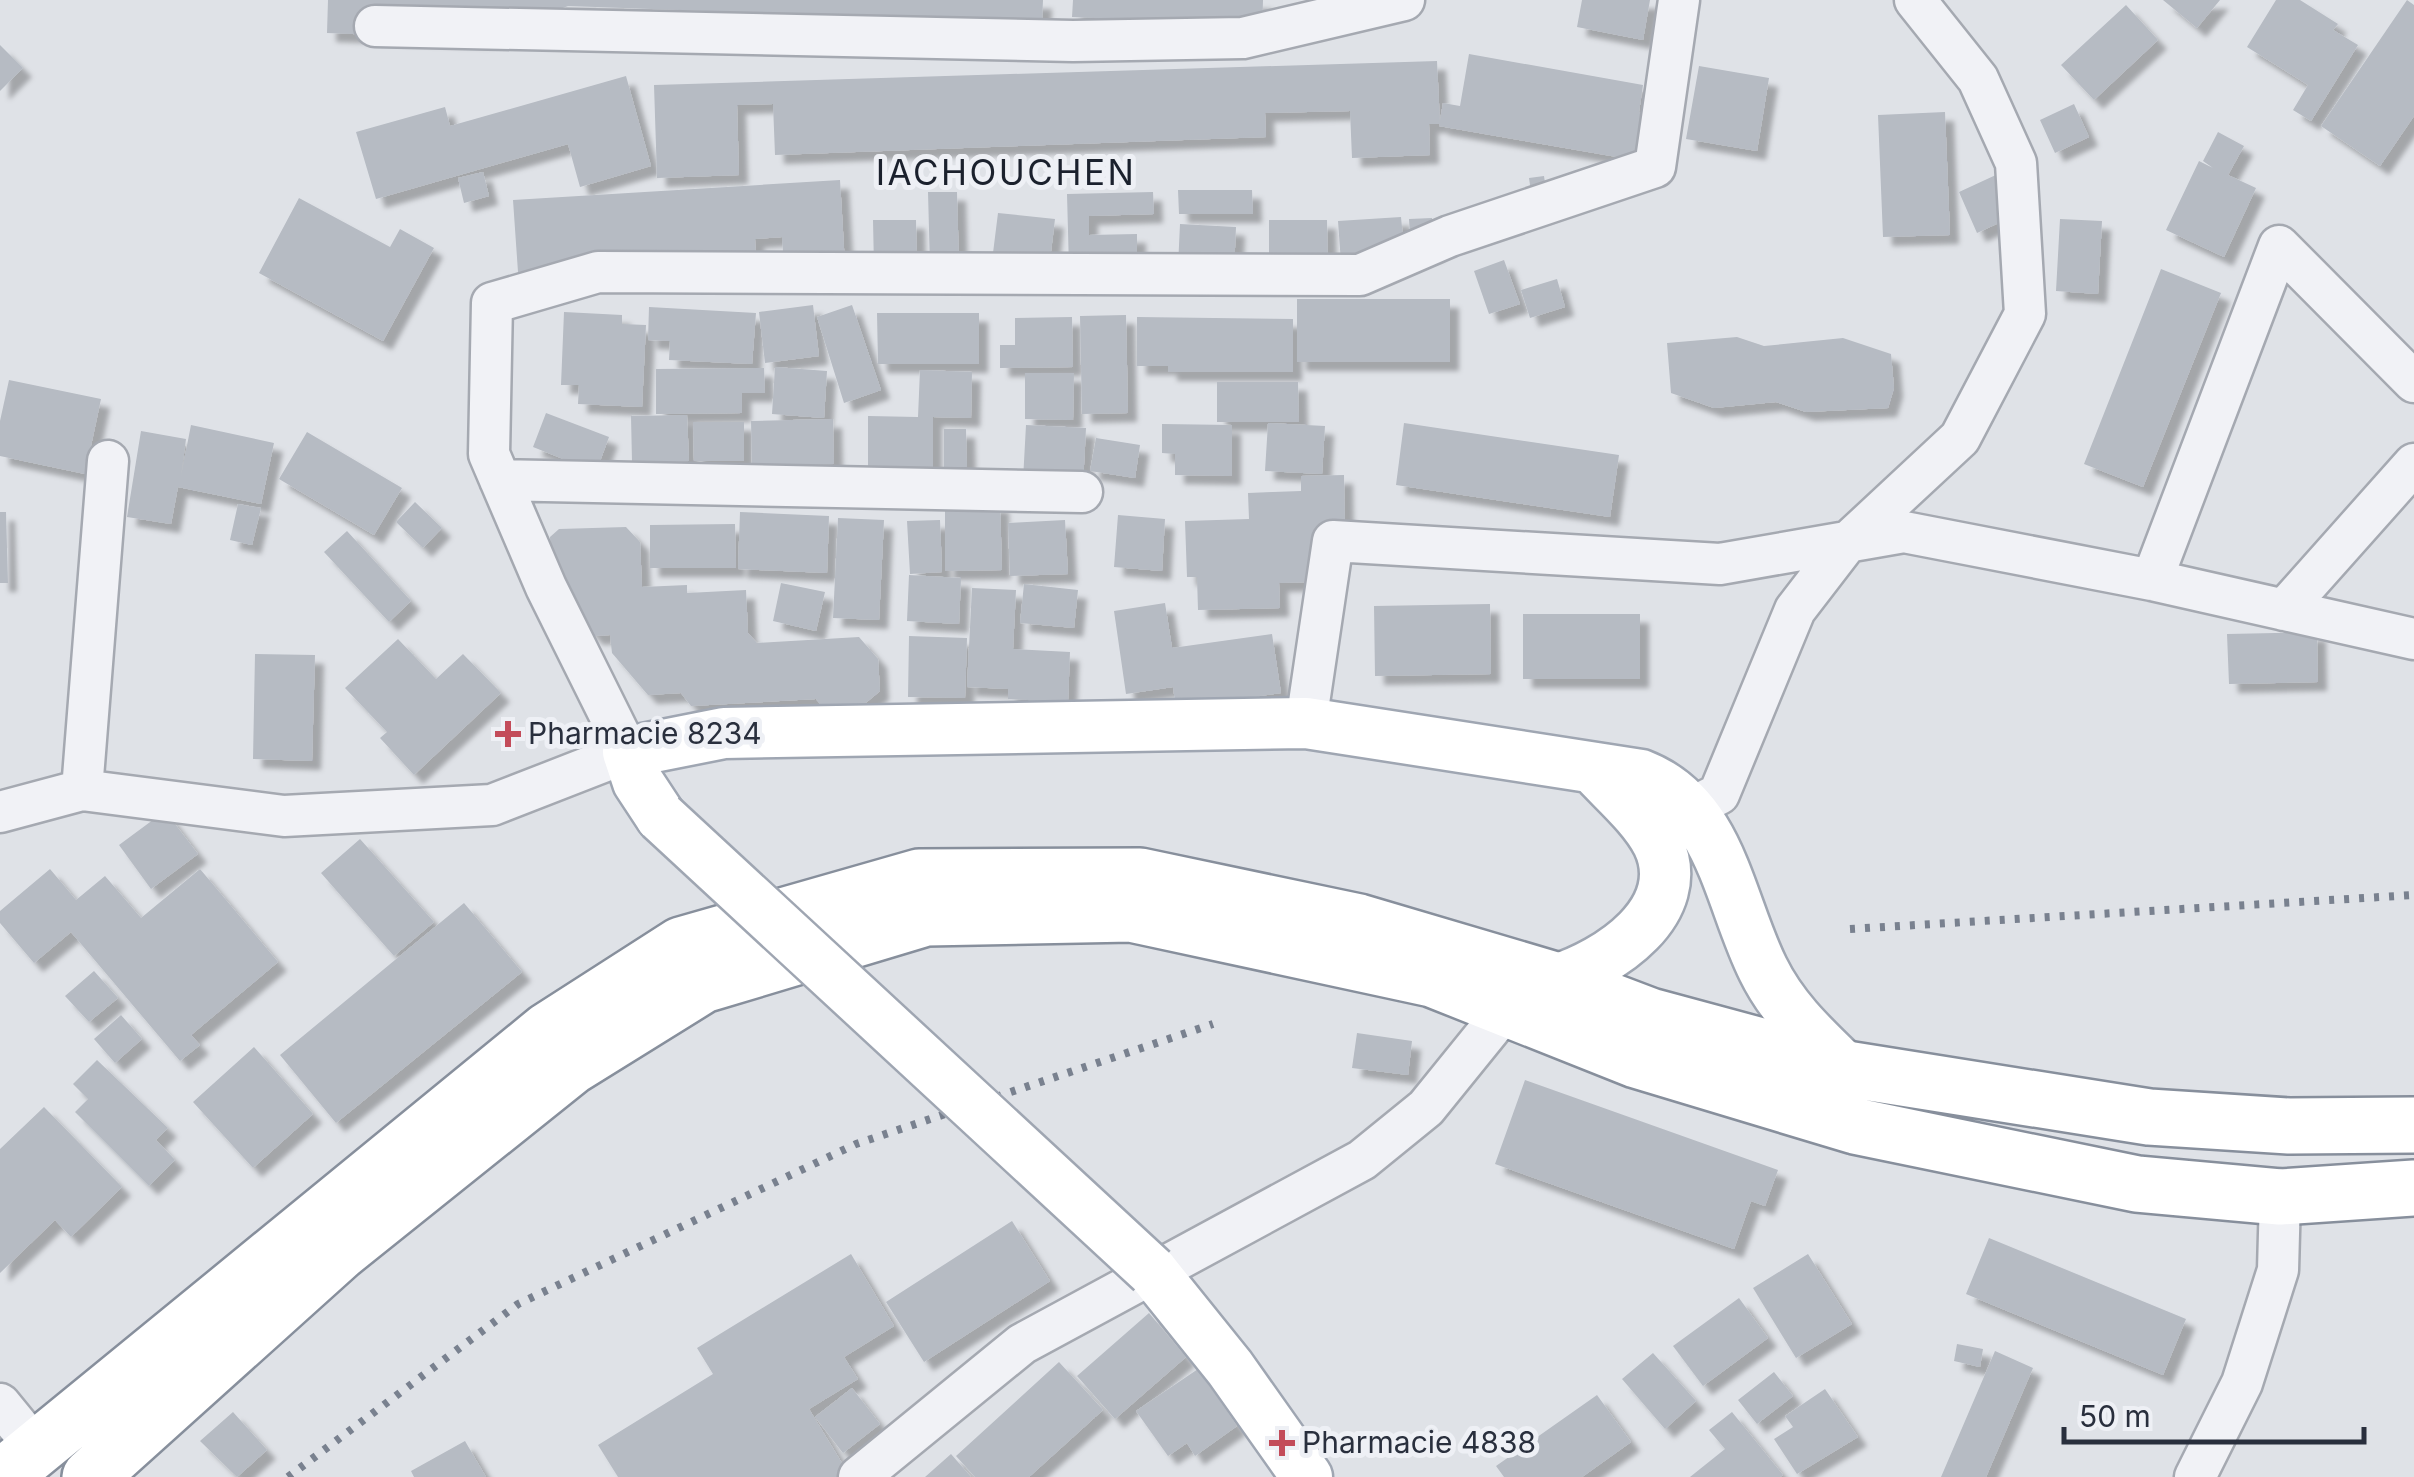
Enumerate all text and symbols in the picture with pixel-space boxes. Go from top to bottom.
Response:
district label: IACHOUCHEN [876,151,1136,193]
place label: Pharmacie 8234 [528,715,762,751]
marker: Pharmacie 8234 [497,723,519,745]
scale bar [2064,1382,2364,1444]
text: 50 m [2079,1398,2151,1434]
place label: Pharmacie 4838 [1302,1424,1536,1460]
marker: Pharmacie 4838 [1271,1432,1293,1454]

